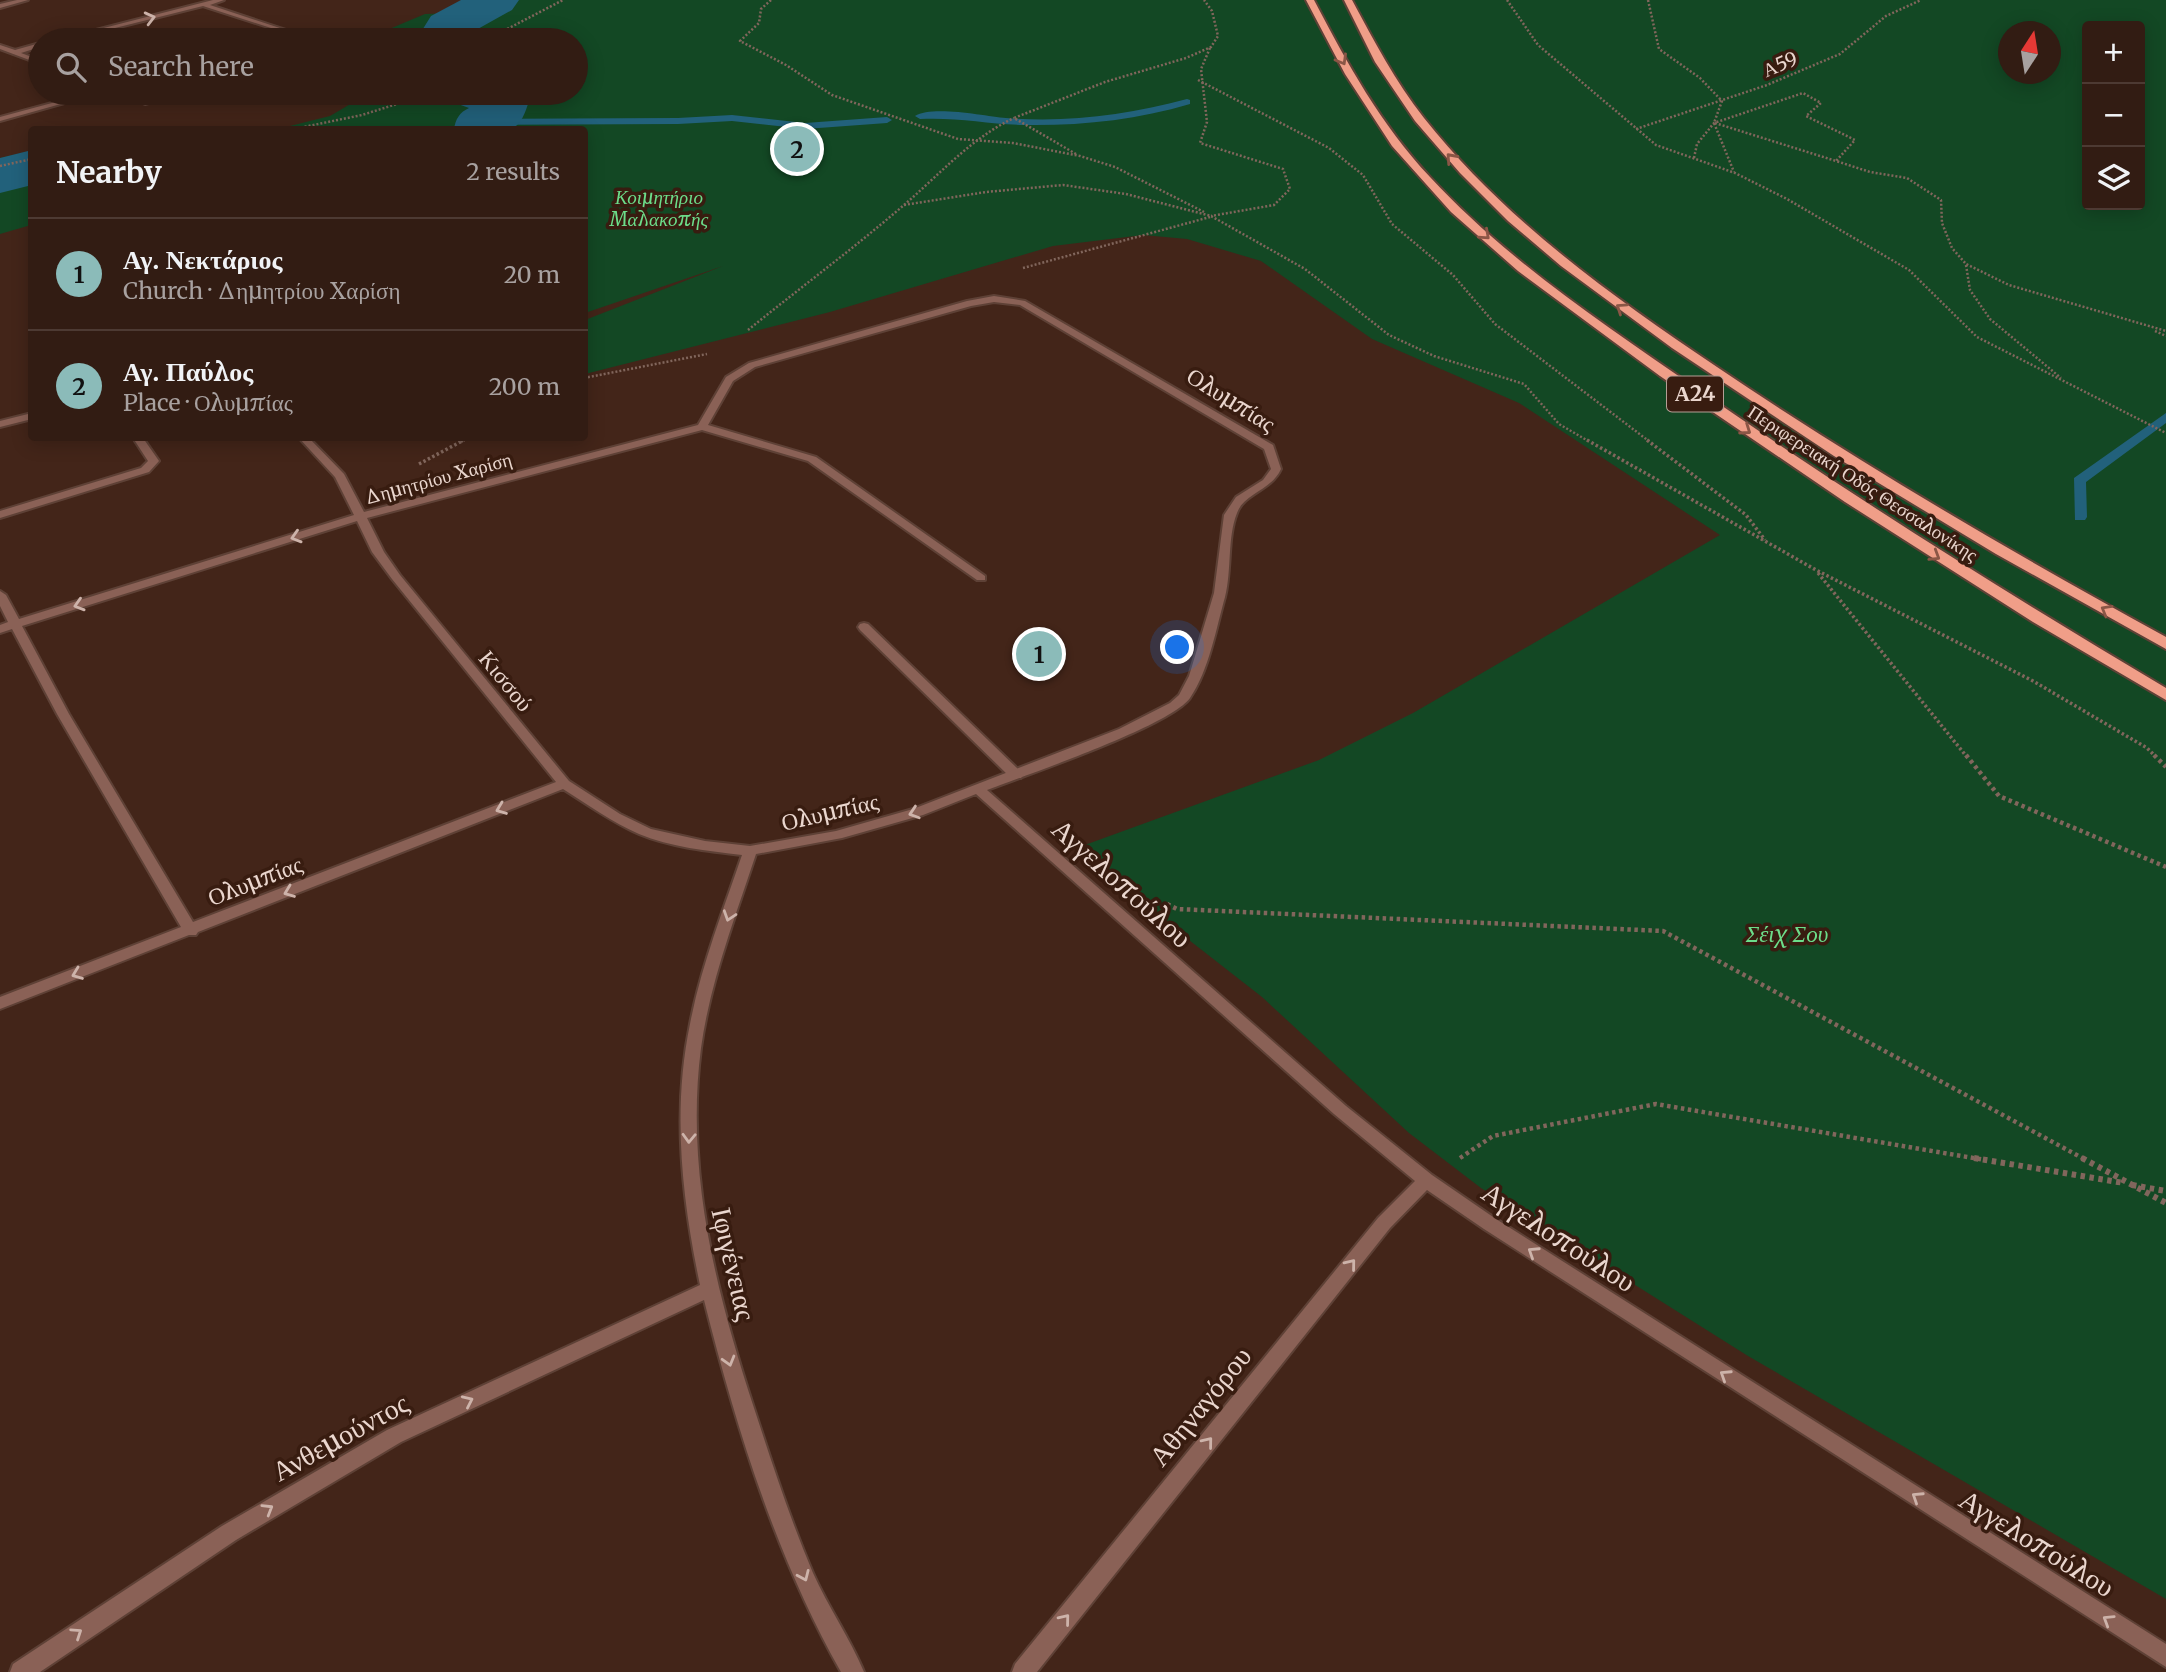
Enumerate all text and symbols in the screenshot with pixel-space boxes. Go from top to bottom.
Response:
one-way arrow [144,12,156,26]
north arrow [1998,21,2061,84]
map controls [2082,21,2145,210]
button: + [2082,21,2145,84]
search box [28,28,588,105]
street label: Α59 [1759,46,1801,82]
icon: search [52,48,90,86]
text: Search here [108,50,254,83]
one-way arrow [1334,53,1347,66]
button: − [2082,84,2145,147]
pin: 2 [774,123,820,175]
button: layers [2082,147,2145,210]
text: Nearby [56,153,162,191]
one-way arrow [1447,153,1459,166]
text: 2 results [466,157,560,186]
park label: Κοιμητήριο Μαλακοπής [609,185,709,231]
one-way arrow [1477,227,1490,240]
text: Αγ. Νεκτάριος [123,243,282,276]
text: 1 [74,260,84,289]
text: 20 m [504,260,560,289]
text: Church · Δημητρίου Χαρίση [123,276,401,305]
one-way arrow [1616,304,1629,316]
text: Αγ. Παύλος [123,355,253,388]
street label: Ολυμπίας [1182,361,1281,438]
text: 2 [72,372,86,401]
text: 200 m [489,372,560,401]
road number: Α24 [1667,376,1723,412]
text: Place · Ολυμπίας [123,388,293,417]
street label: Περιφερειακή Οδός Θεσσαλονίκης [1743,400,1983,567]
one-way arrow [1738,422,1751,434]
street label: Δημητρίου Χαρίση [362,447,514,509]
one-way arrow [291,528,303,543]
one-way arrow [1927,547,1940,560]
one-way arrow [73,596,85,611]
one-way arrow [2101,606,2114,619]
pin: 1 [1016,628,1062,680]
your location [1160,630,1194,664]
street label: Κισσού [473,644,540,717]
street label: Ολυμπίας [778,786,881,837]
one-way arrow [496,801,508,815]
one-way arrow [909,805,921,819]
street label: Αγγελοπούλου [1044,811,1200,955]
street label: Ολυμπίας [203,849,306,912]
one-way arrow [284,884,296,898]
one-way arrow [723,909,737,921]
park label: Σέιχ Σου [1745,919,1828,948]
one-way arrow [71,966,83,980]
one-way arrow [681,1133,696,1144]
street label: Αγγελοπούλου [1475,1174,1643,1300]
street label: Ιφιγένειας [704,1204,764,1324]
one-way arrow [1528,1248,1541,1261]
one-way arrow [1342,1260,1355,1272]
street label: Αθηναγόρου [1141,1339,1259,1473]
one-way arrow [721,1355,736,1367]
one-way arrow [1720,1371,1733,1383]
street label: Ανθεμούντος [266,1385,414,1489]
one-way arrow [461,1396,473,1410]
one-way arrow [1200,1437,1212,1450]
street label: Αγγελοπούλου [1953,1481,2121,1605]
one-way arrow [1911,1493,1924,1506]
one-way arrow [260,1504,273,1517]
one-way arrow [796,1568,810,1581]
one-way arrow [1057,1614,1070,1626]
one-way arrow [2103,1615,2116,1628]
one-way arrow [70,1629,83,1642]

